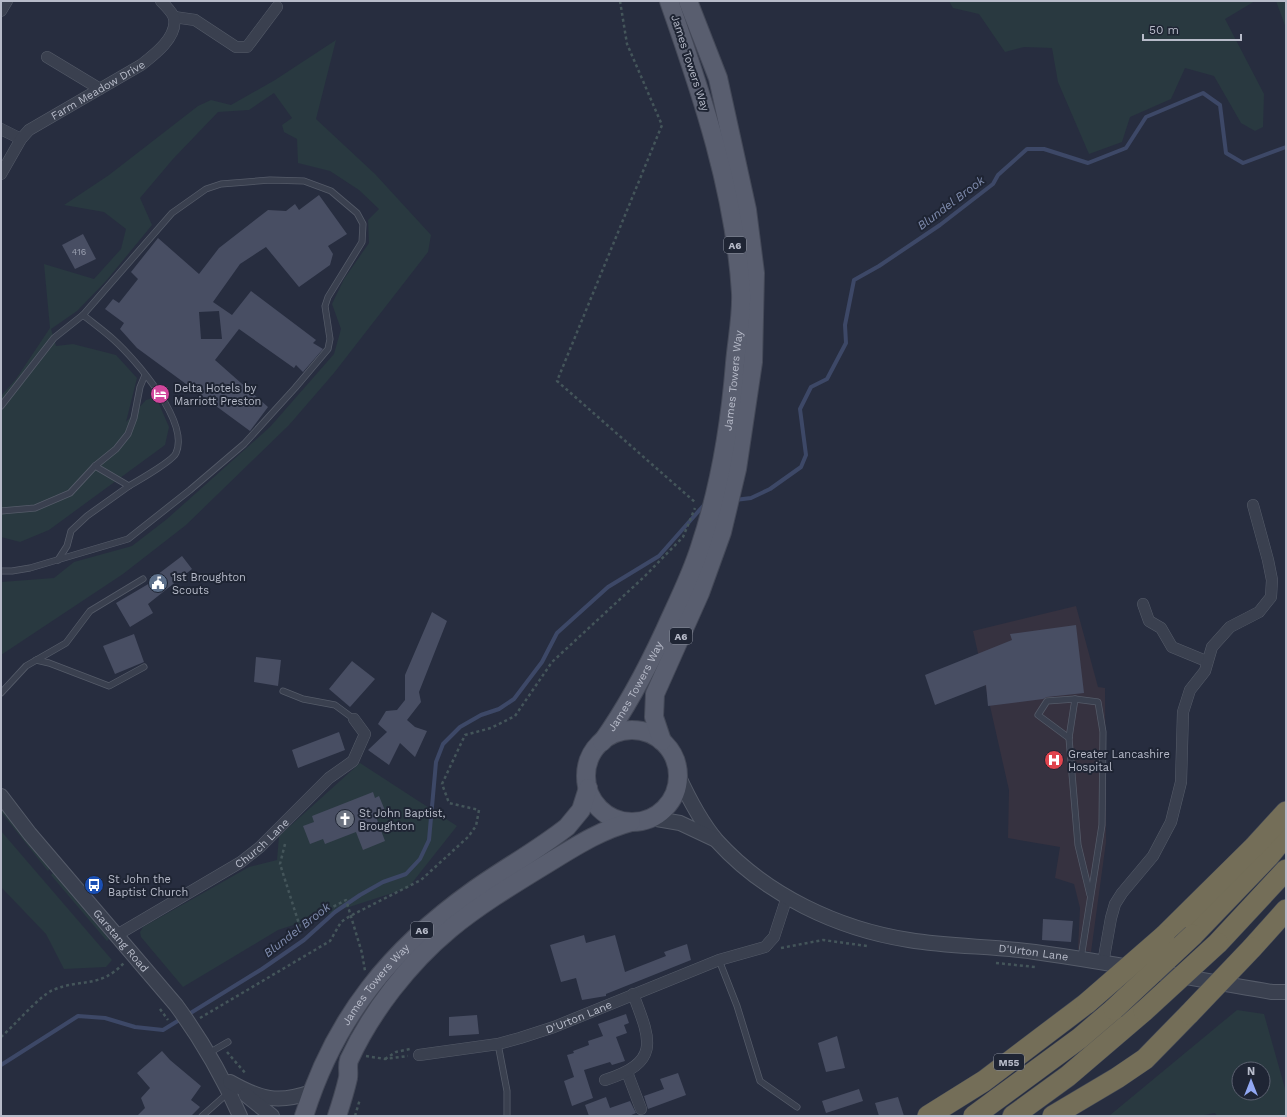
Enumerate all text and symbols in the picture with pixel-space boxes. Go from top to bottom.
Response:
street label: James Towers Way [668,13,712,113]
scale bar [1143,16,1241,42]
text: 50 m [1149,23,1179,37]
street label: Farm Meadow Drive [49,58,148,122]
water label: Blundel Brook [915,173,988,233]
road number: A6 [724,237,746,253]
house number: 416 [72,247,86,257]
street label: James Towers Way [721,329,745,432]
place label: Delta Hotels by Marriott Preston [174,382,261,408]
hotel icon: Delta Hotels by Marriott Preston [149,383,171,405]
place label: 1st Broughton Scouts [172,571,246,597]
public building icon: 1st Broughton Scouts [147,572,169,594]
road number: A6 [670,628,692,644]
street label: James Towers Way [605,639,665,734]
place label: Greater Lancashire Hospital [1068,748,1170,774]
hospital icon: Greater Lancashire Hospital [1043,749,1065,771]
place label: St John Baptist, Broughton [359,807,445,833]
church icon: St John Baptist, Broughton [334,808,356,830]
street label: Church Lane [233,816,291,871]
place label: St John the Baptist Church [108,873,188,899]
bus stop icon: St John the Baptist Church [83,874,105,896]
water label: Blundel Brook [261,900,333,960]
street label: Garstang Road [91,907,151,975]
road number: A6 [411,922,433,938]
street label: James Towers Way [339,941,412,1028]
street label: D'Urton Lane [998,942,1069,963]
street label: D'Urton Lane [544,998,614,1036]
road number: M55 [994,1054,1024,1070]
north arrow [1231,1061,1271,1101]
text: N [1247,1065,1255,1078]

